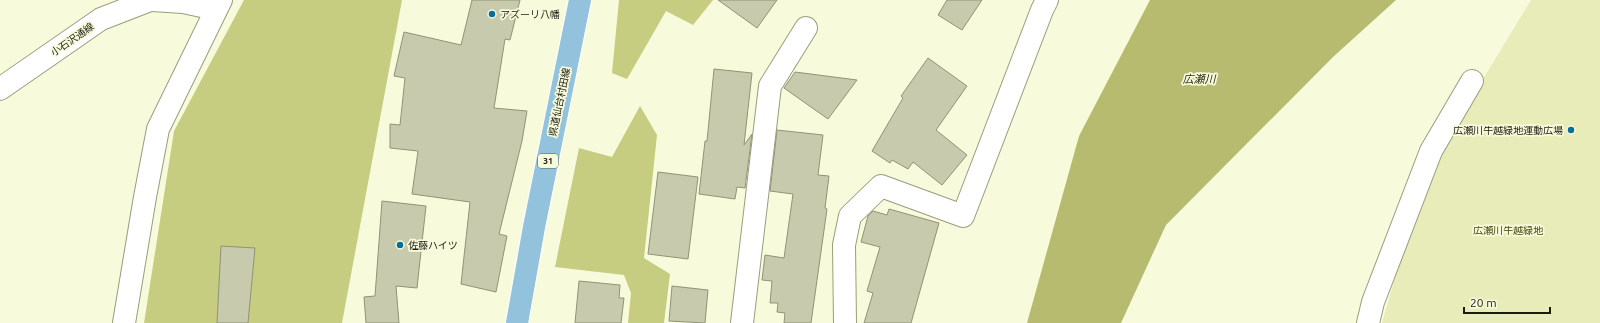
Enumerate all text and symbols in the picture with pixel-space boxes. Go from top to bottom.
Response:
marker: アズーリ八幡 [487,9,497,19]
place label: アズーリ八幡 [500,9,560,20]
street label: 小石沢通線 [49,21,96,58]
street label: 県道仙台村田線 [547,67,572,137]
water label: 広瀬川 [1183,73,1216,85]
place label: 広瀬川牛越緑地運動広場 [1453,125,1563,136]
marker: 広瀬川牛越緑地運動広場 [1566,125,1576,135]
road number: 31 [538,154,558,168]
park label: 広瀬川牛越緑地 [1473,225,1544,236]
marker: 佐藤ハイツ [395,240,405,250]
place label: 佐藤ハイツ [408,240,458,251]
scale bar [1464,289,1550,315]
text: 20 m [1470,296,1497,309]

